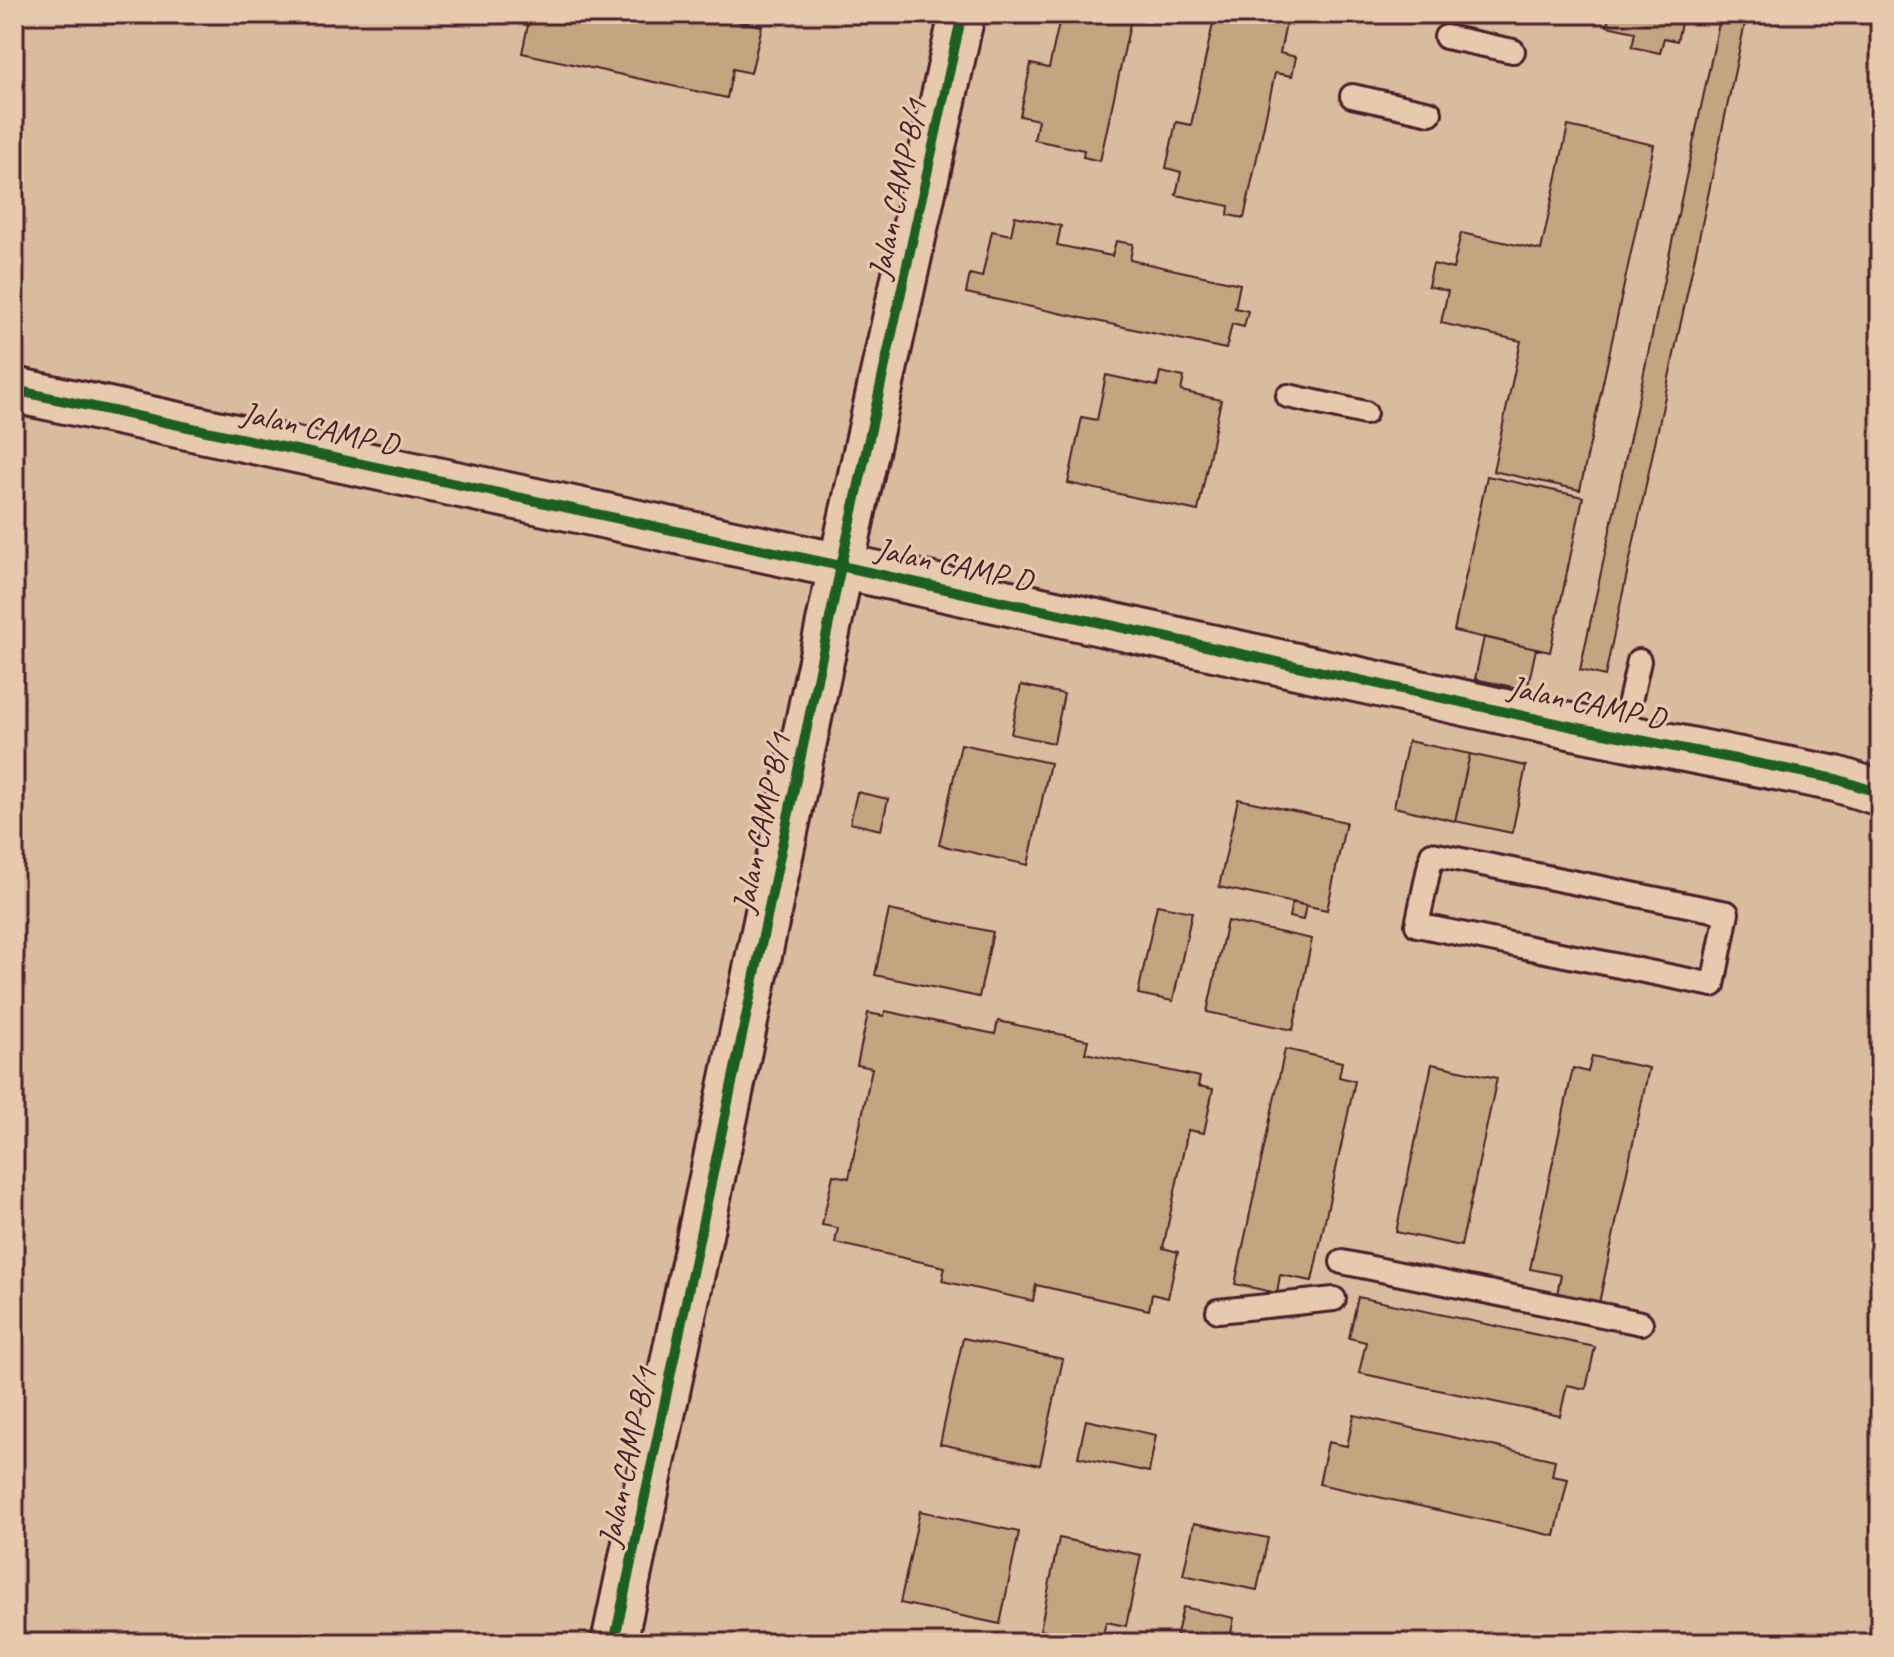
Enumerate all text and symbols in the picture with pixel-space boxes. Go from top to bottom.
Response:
street label: Jalan CAMP B/1 [858,94,937,284]
street label: Jalan CAMP D [236,391,404,466]
street label: Jalan CAMP D [870,527,1038,602]
street label: Jalan CAMP D [1503,665,1671,740]
street label: Jalan CAMP B/1 [722,728,801,918]
street label: Jalan CAMP B/1 [588,1362,667,1552]

